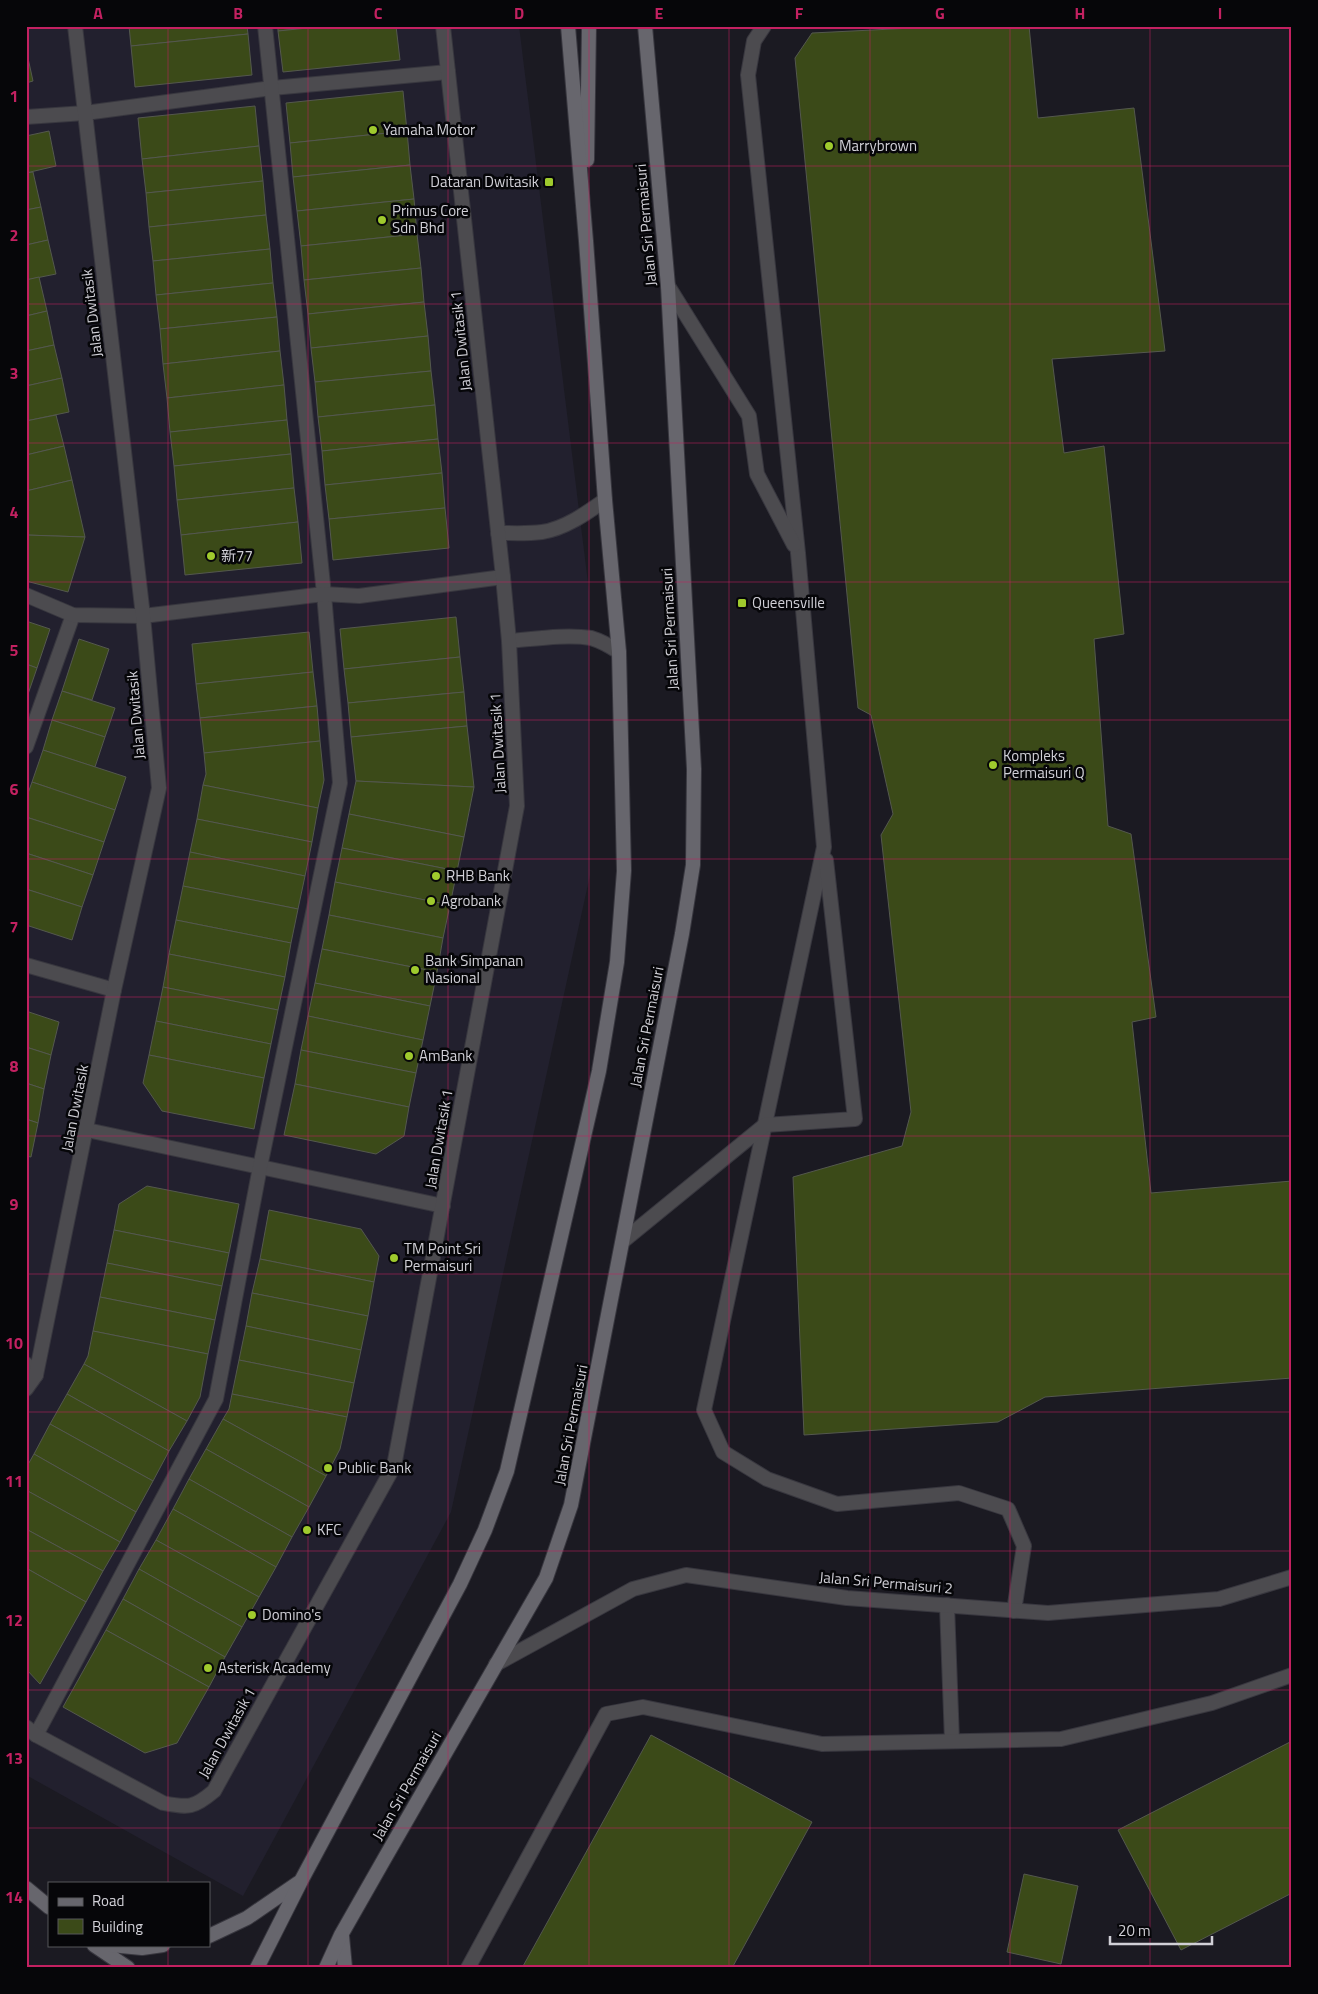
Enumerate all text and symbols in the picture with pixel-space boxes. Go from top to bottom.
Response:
text: A [93,1,103,25]
text: B [233,1,243,25]
text: C [374,1,383,25]
text: D [514,1,524,25]
text: E [655,1,664,25]
text: F [795,1,804,25]
text: G [935,1,945,25]
text: H [1075,1,1085,25]
text: I [1218,1,1222,25]
text: 1 [10,84,18,108]
place label: Yamaha Motor [383,118,475,141]
marker: Yamaha Motor [367,124,379,136]
place label: Marrybrown [839,134,917,157]
marker: Marrybrown [823,140,835,152]
street label: Jalan Sri Permaisuri [629,163,662,287]
place label: Dataran Dwitasik [430,170,539,193]
marker: Dataran Dwitasik [543,176,555,188]
place label: Primus Core Sdn Bhd [392,199,469,239]
marker: Primus Core Sdn Bhd [376,214,388,226]
text: 2 [10,223,18,247]
street label: Jalan Dwitasik [75,268,108,359]
street label: Jalan Dwitasik 1 [444,290,477,392]
text: 3 [10,361,18,385]
text: 4 [10,500,19,524]
place label: 新77 [221,544,253,567]
marker: 新77 [205,550,217,562]
street label: Jalan Sri Permaisuri [655,567,684,691]
place label: Queensville [752,591,825,614]
marker: Queensville [736,597,748,609]
text: 5 [10,638,19,662]
street label: Jalan Dwitasik [120,670,151,760]
street label: Jalan Dwitasik 1 [483,692,512,794]
place label: Kompleks Permaisuri Q [1003,744,1085,784]
marker: Kompleks Permaisuri Q [987,759,999,771]
text: 6 [10,777,19,801]
place label: RHB Bank [446,864,510,887]
marker: RHB Bank [430,870,442,882]
place label: Agrobank [441,889,501,912]
marker: Agrobank [425,895,437,907]
text: 7 [10,915,18,939]
place label: Bank Simpanan Nasional [425,949,523,989]
marker: Bank Simpanan Nasional [409,964,421,976]
street label: Jalan Sri Permaisuri [624,965,669,1089]
place label: AmBank [419,1044,472,1067]
marker: AmBank [403,1050,415,1062]
text: 8 [10,1054,19,1078]
street label: Jalan Dwitasik [55,1062,94,1154]
street label: Jalan Dwitasik 1 [418,1087,459,1190]
text: 9 [10,1192,19,1216]
place label: TM Point Sri Permaisuri [404,1237,481,1277]
marker: TM Point Sri Permaisuri [388,1252,400,1264]
text: 10 [5,1331,23,1355]
street label: Jalan Sri Permaisuri [548,1363,593,1487]
place label: Public Bank [338,1456,411,1479]
marker: Public Bank [322,1462,334,1474]
text: 11 [5,1469,23,1493]
place label: KFC [317,1518,341,1541]
marker: KFC [301,1524,313,1536]
street label: Jalan Sri Permaisuri 2 [818,1565,954,1600]
place label: Domino's [262,1603,321,1626]
text: 12 [5,1608,23,1632]
marker: Domino's [246,1609,258,1621]
place label: Asterisk Academy [218,1656,331,1679]
marker: Asterisk Academy [202,1662,214,1674]
street label: Jalan Dwitasik 1 [192,1683,261,1782]
street label: Jalan Sri Permaisuri [366,1727,447,1845]
text: 13 [5,1746,23,1770]
legend [48,1882,210,1946]
text: 14 [5,1885,23,1909]
text: Road [92,1889,124,1912]
scale bar [1110,1914,1213,1946]
text: Building [92,1915,143,1938]
text: 20 m [1118,1919,1151,1942]

